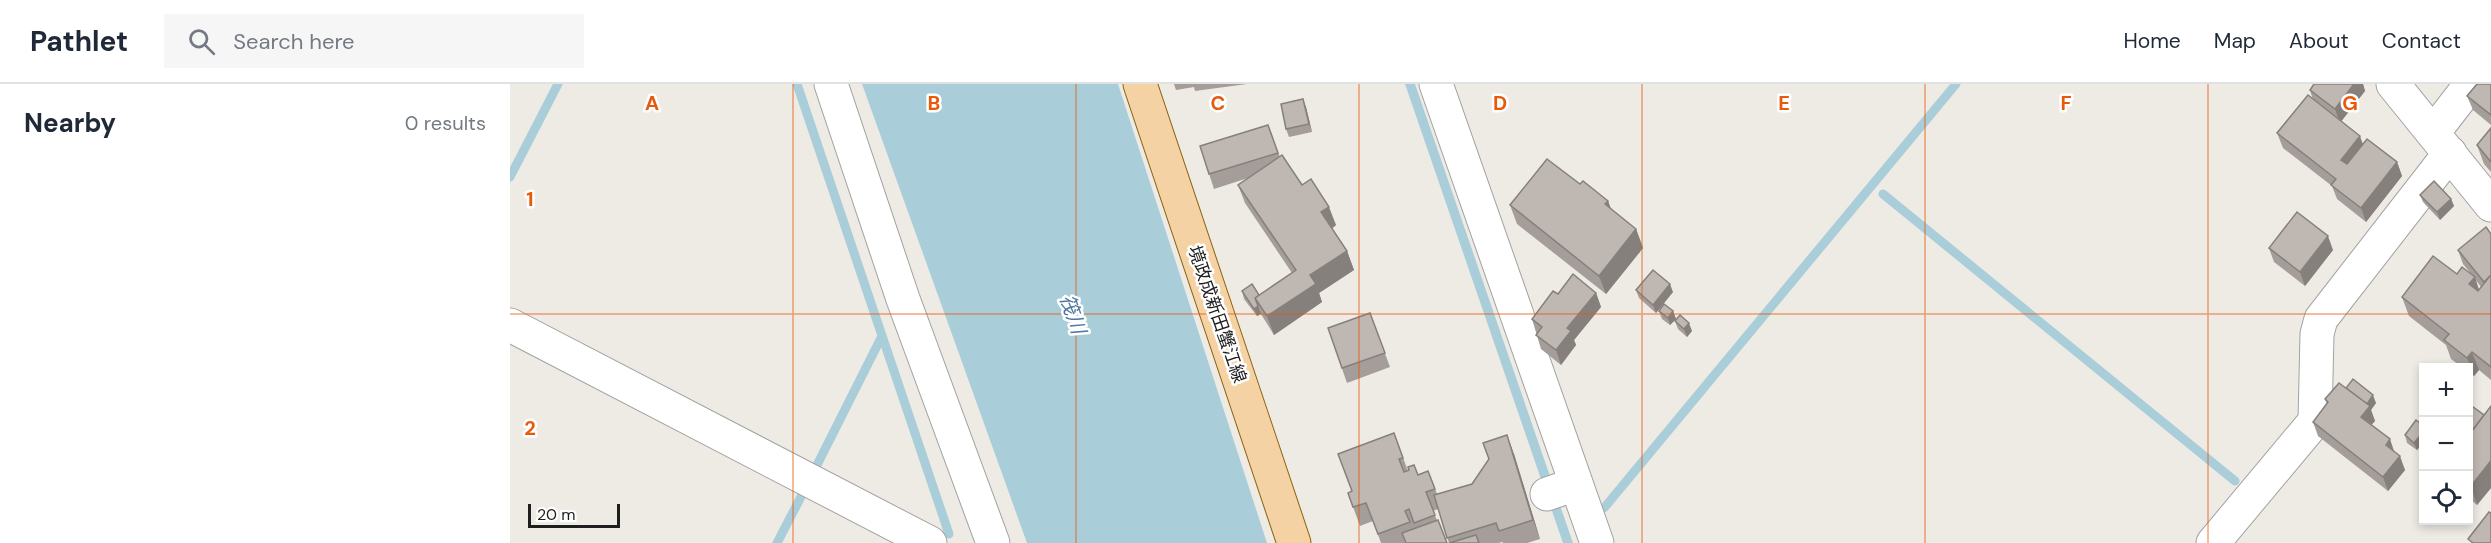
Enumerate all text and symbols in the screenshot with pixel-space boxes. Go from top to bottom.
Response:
search box [164,14,584,68]
text: Pathlet [30,23,128,60]
icon: search [185,25,218,58]
text: Search here [233,27,355,56]
text: Home [2123,27,2181,55]
text: Map [2214,27,2256,55]
text: About [2289,27,2349,55]
text: Contact [2382,27,2461,55]
text: A [645,90,659,116]
text: B [928,90,940,116]
text: C [1211,90,1225,116]
text: D [1493,90,1507,116]
text: E [1778,90,1790,116]
text: F [2060,90,2072,116]
text: G [2342,90,2358,116]
text: Nearby [24,106,116,140]
text: 0 results [405,110,486,136]
text: 1 [526,186,534,212]
street label: 境政成新田蟹江線 [1182,242,1252,386]
water label: 筏川 [1054,291,1092,339]
map controls [2419,363,2473,525]
button: + [2419,363,2473,417]
text: 2 [524,415,536,441]
button: − [2419,417,2473,471]
button: locate [2419,471,2473,525]
scale bar [528,501,620,528]
text: 20 m [537,504,576,525]

